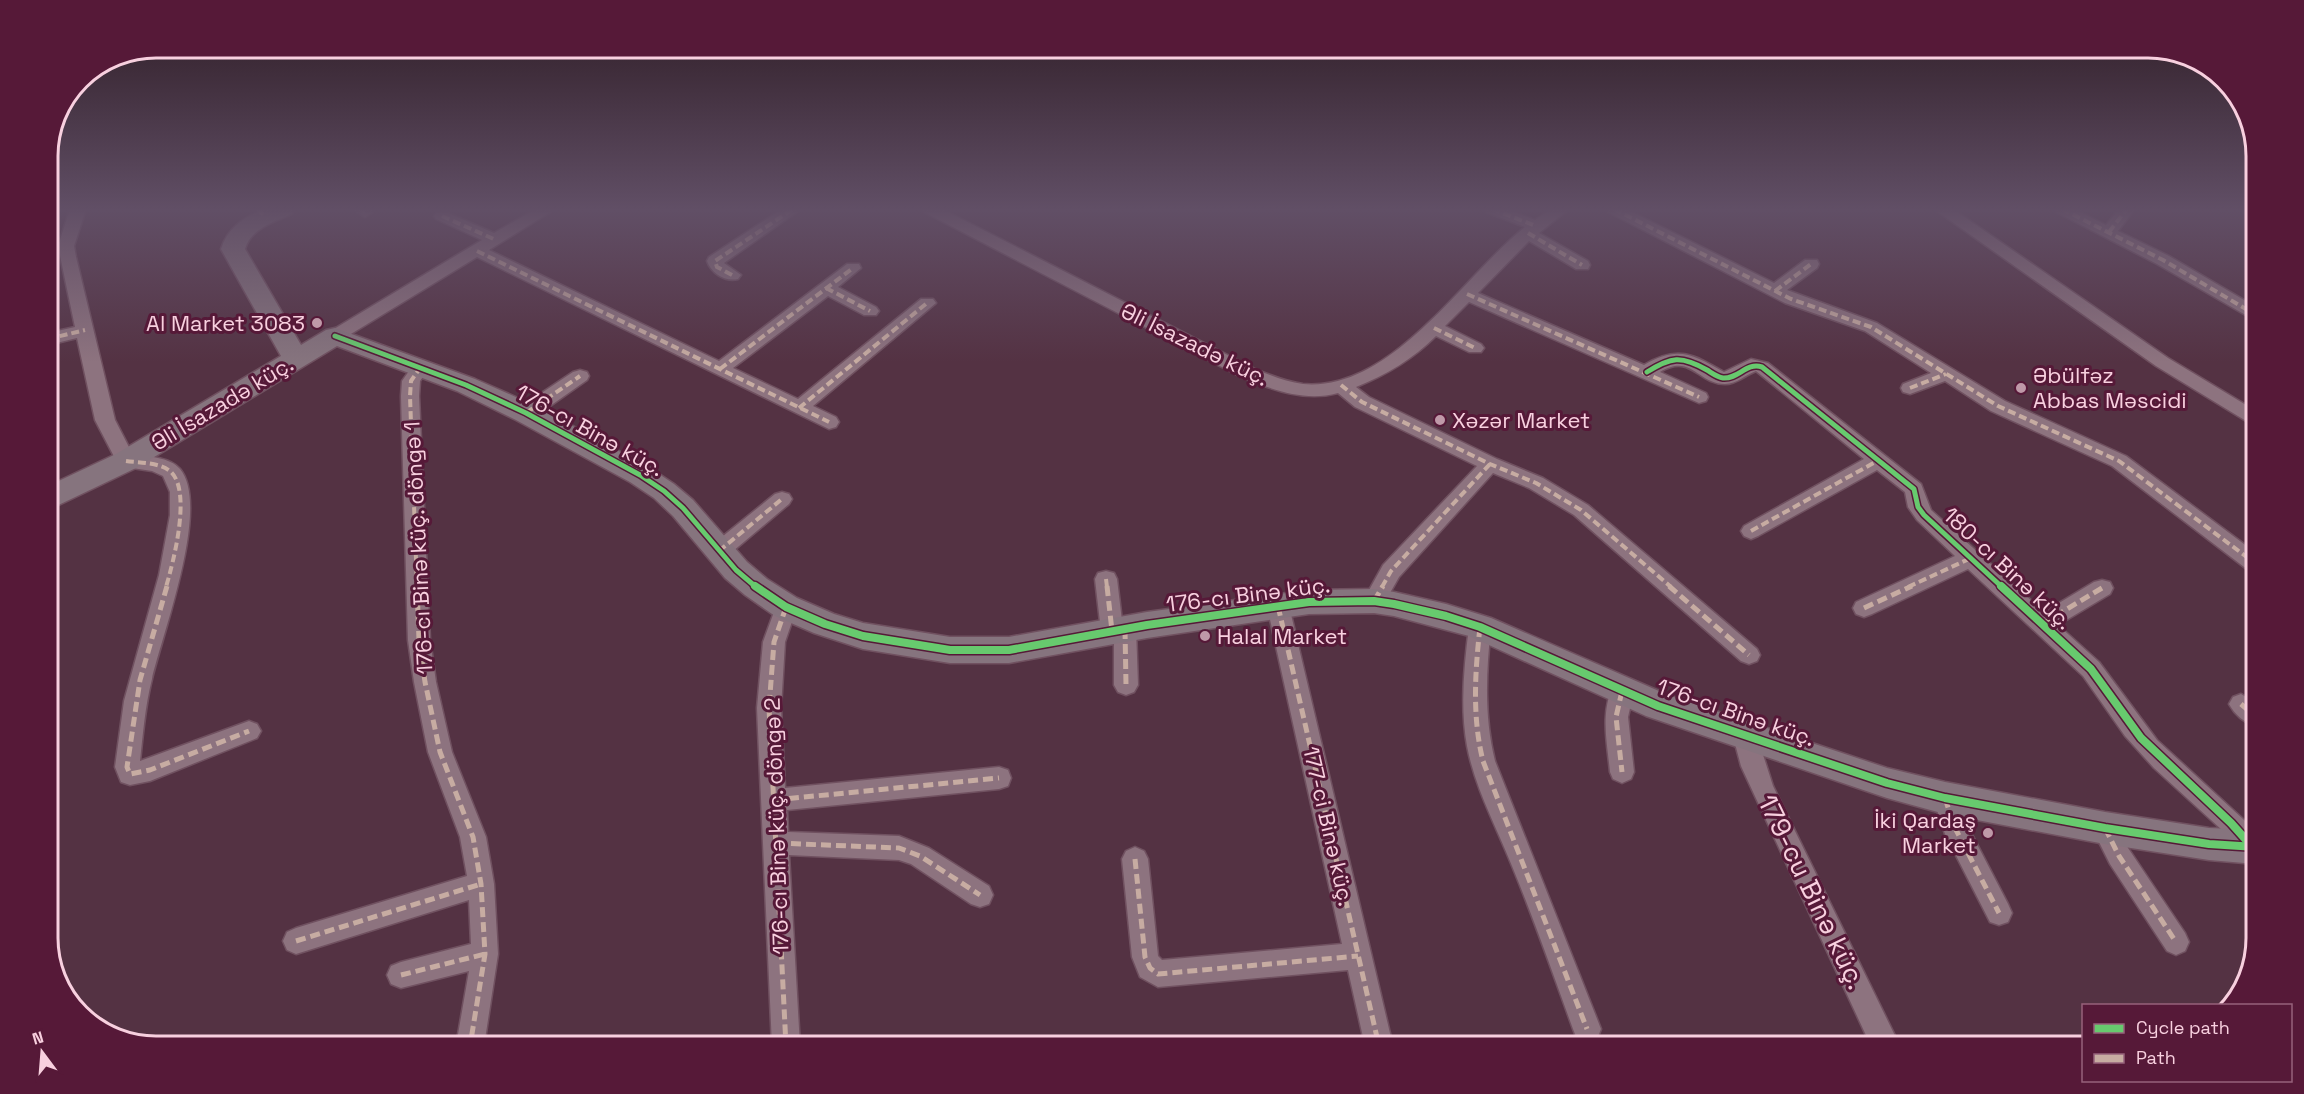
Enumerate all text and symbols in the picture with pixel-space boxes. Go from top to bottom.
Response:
street label: Əli İsazadə küç. [1117,296,1273,392]
place label: Al Market 3083 [146,309,305,337]
marker: Al Market 3083 [310,316,324,330]
street label: Əli İsazadə küç. [146,350,298,456]
place label: Əbülfəz Abbas Məscidi [2033,361,2187,414]
street label: 176-cı Binə küç. [511,378,669,482]
marker: Əbülfəz Abbas Məscidi [2014,381,2028,395]
place label: Xəzər Market [1452,406,1590,434]
marker: Xəzər Market [1433,413,1447,427]
street label: 176-cı Binə küç. döngə 1 [397,421,439,675]
street label: 180-cı Binə küç. [1937,501,2079,635]
street label: 176-cı Binə küç. [1164,570,1332,618]
place label: Halal Market [1217,622,1347,650]
marker: Halal Market [1198,629,1212,643]
street label: 176-cı Binə küç. [1653,672,1819,752]
street label: 176-cı Binə küç. döngə 2 [758,697,794,955]
street label: 177-ci Binə küç. [1297,743,1361,909]
street label: 179-cu Binə küç. [1750,789,1875,995]
place label: İki Qardaş Market [1874,806,1976,859]
marker: İki Qardaş Market [1981,826,1995,840]
legend [2082,1004,2292,1082]
text: Cycle path [2136,1016,2230,1039]
north arrow [12,1022,72,1082]
text: N [30,1026,46,1050]
text: Path [2136,1046,2176,1069]

